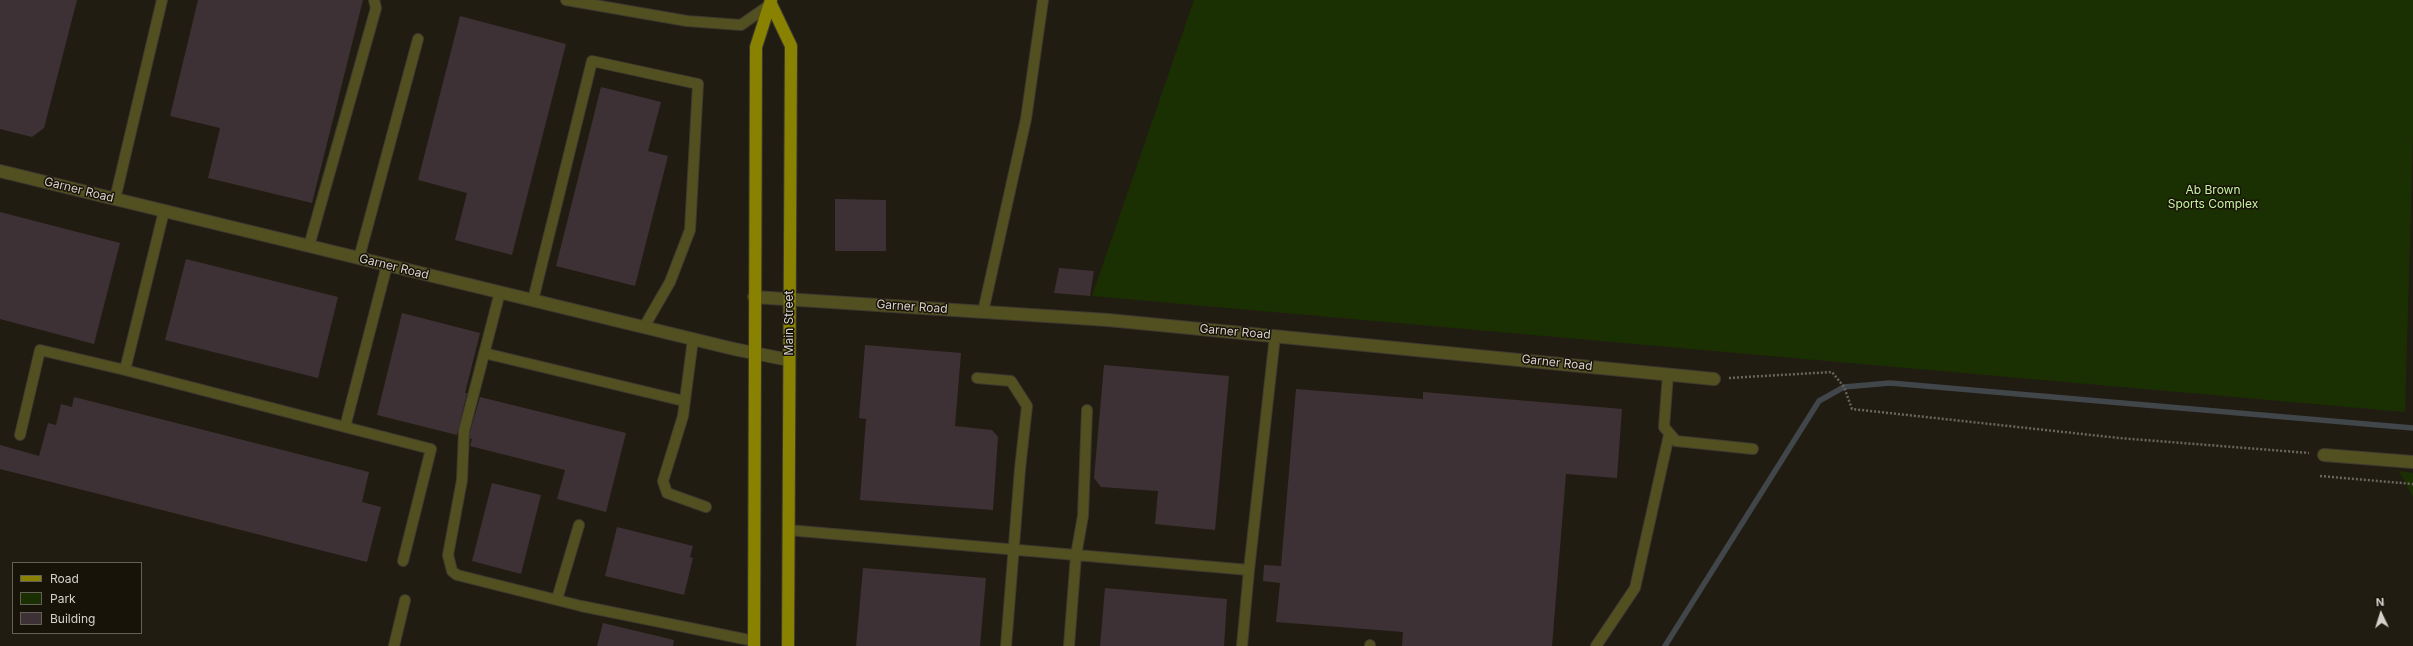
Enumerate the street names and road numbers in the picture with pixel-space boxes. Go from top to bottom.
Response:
street label: Garner Road [43,174,115,206]
street label: Garner Road [358,251,430,283]
street label: Main Street [782,291,796,355]
street label: Garner Road [876,297,948,317]
street label: Garner Road [1199,322,1271,342]
street label: Garner Road [1521,352,1593,374]

